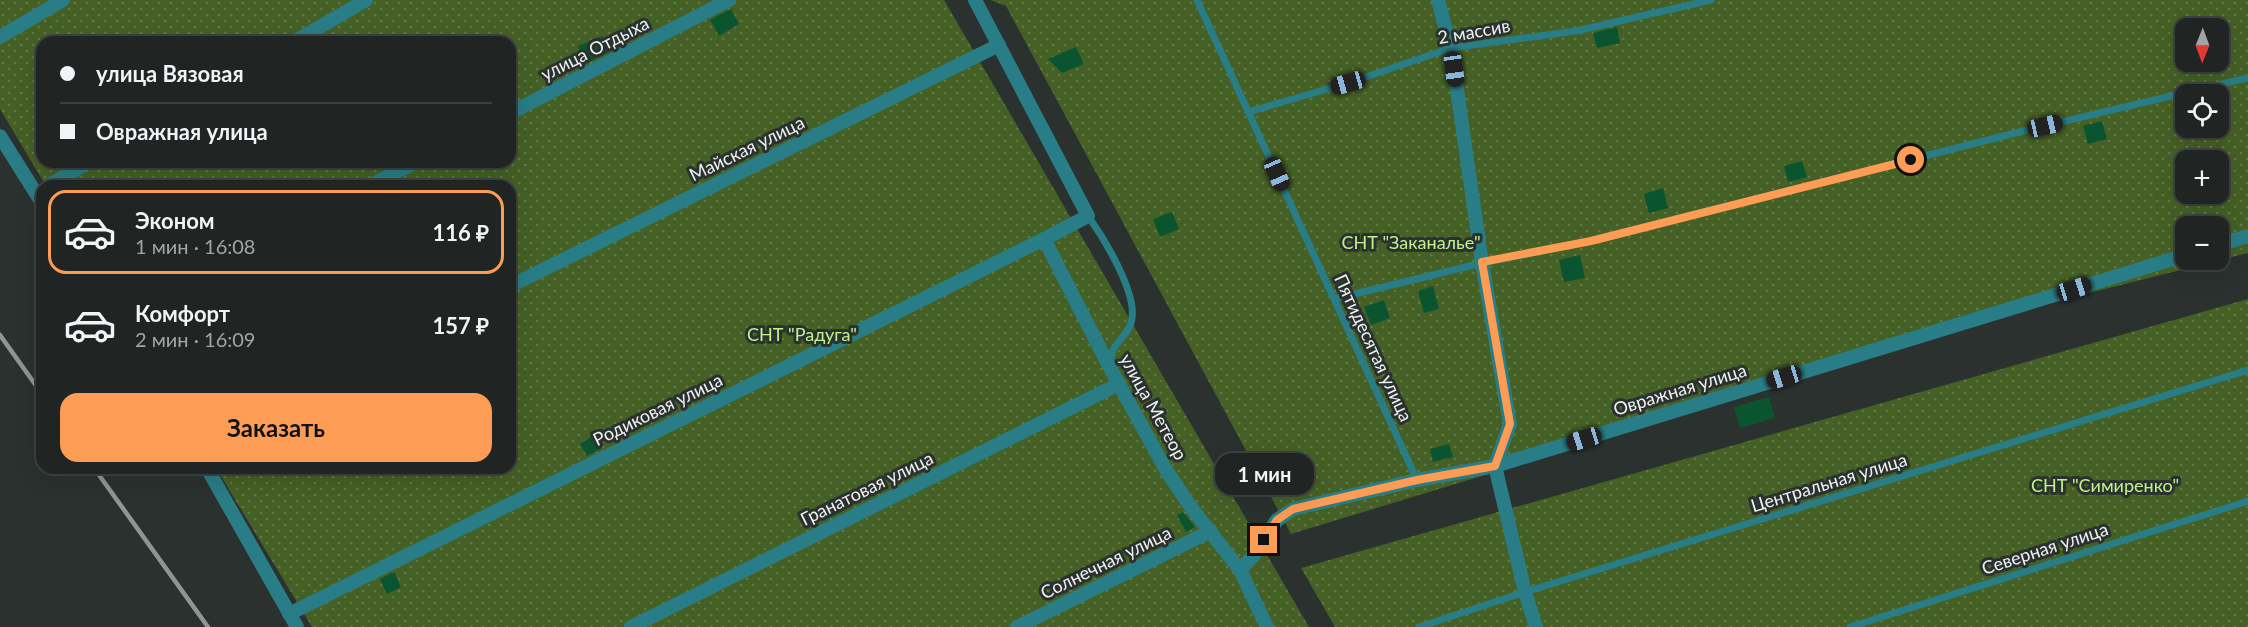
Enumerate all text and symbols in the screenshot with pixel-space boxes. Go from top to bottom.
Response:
street label: улица Отдыха [537,11,652,85]
street label: 2 массив [1436,14,1512,48]
north arrow [2175,18,2229,72]
map controls [2175,18,2229,270]
car [1443,50,1465,88]
text: улица Вязовая [96,60,244,87]
car [1328,69,1368,97]
button: locate [2175,84,2229,138]
street label: Майская улица [685,111,808,185]
car [2025,113,2065,139]
text: Овражная улица [96,118,268,145]
route start [1897,146,1924,173]
button: + [2175,150,2229,204]
car [1261,154,1293,194]
icon: car [63,205,117,259]
text: Эконом [135,207,215,234]
button: − [2175,216,2229,270]
text: 116 ₽ [433,219,489,246]
park label: СНТ "Заканалье" [1341,231,1481,253]
text: 1 мин · 16:08 [135,234,255,258]
street label: Пятидесятая улица [1330,270,1418,425]
car [2054,275,2094,303]
icon: car [63,298,117,352]
text: Комфорт [135,300,230,327]
text: 157 ₽ [433,312,489,339]
park label: СНТ "Радуга" [747,323,857,345]
text: 2 мин · 16:09 [135,327,255,351]
street label: улица Метеор [1116,350,1192,463]
street label: Овражная улица [1610,358,1749,420]
car [1764,363,1804,391]
street label: Родиковая улица [589,368,726,450]
button: Заказать [60,393,492,462]
car [1564,425,1604,453]
street label: Гранатовая улица [797,446,937,530]
street label: Центральная улица [1748,448,1909,516]
callout: 1 мин [1214,453,1314,495]
text: 1 мин [1238,462,1291,486]
park label: СНТ "Симиренко" [2031,474,2179,496]
street label: Северная улица [1979,517,2111,579]
street label: Солнечная улица [1036,521,1175,603]
route end [1250,526,1277,553]

